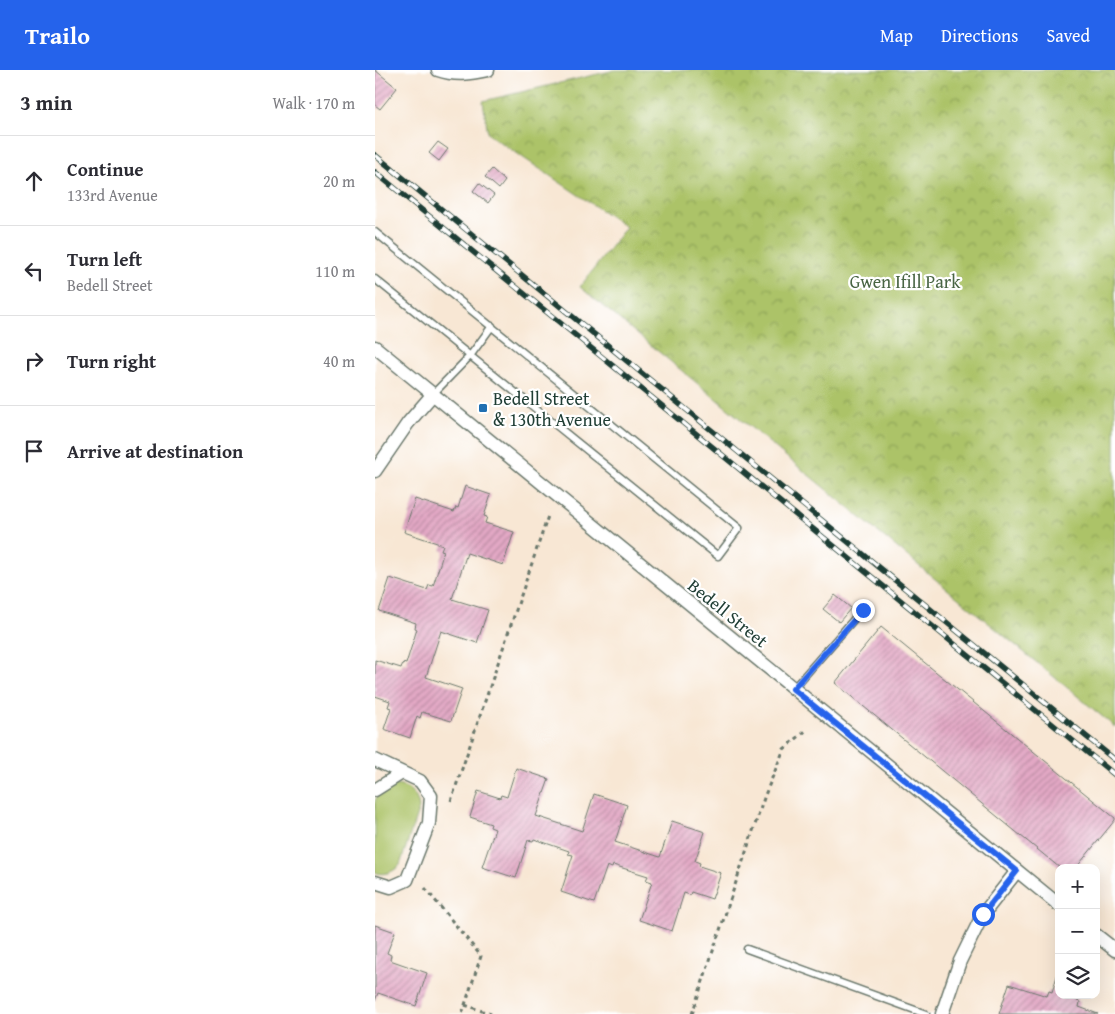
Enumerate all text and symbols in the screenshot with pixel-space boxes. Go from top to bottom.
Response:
text: Trailo [25,18,90,53]
text: Map [880,22,913,49]
text: Directions [941,22,1018,49]
text: Saved [1046,22,1090,49]
text: 3 min [20,87,72,118]
text: Walk · 170 m [272,91,355,115]
text: Continue [67,155,144,183]
icon: ahead [20,167,48,195]
text: 20 m [323,169,355,193]
text: 133rd Avenue [67,183,158,207]
text: Turn left [67,245,142,273]
icon: left [20,257,48,285]
text: 110 m [315,259,355,283]
park label: Gwen Ifill Park [850,268,961,295]
text: Bedell Street [67,273,153,297]
icon: right [20,347,48,375]
text: Turn right [67,347,156,375]
text: 40 m [323,349,355,373]
place label: Bedell Street & 130th Avenue [493,385,611,433]
marker: Bedell Street & 130th Avenue [477,402,489,414]
icon: arrive [20,437,48,465]
text: Arrive at destination [67,437,243,465]
street label: Bedell Street [682,572,774,654]
route end [852,599,875,622]
map controls [1055,864,1100,999]
button: + [1055,864,1100,909]
route start [972,903,995,926]
button: − [1055,909,1100,954]
button: layers [1055,954,1100,999]

